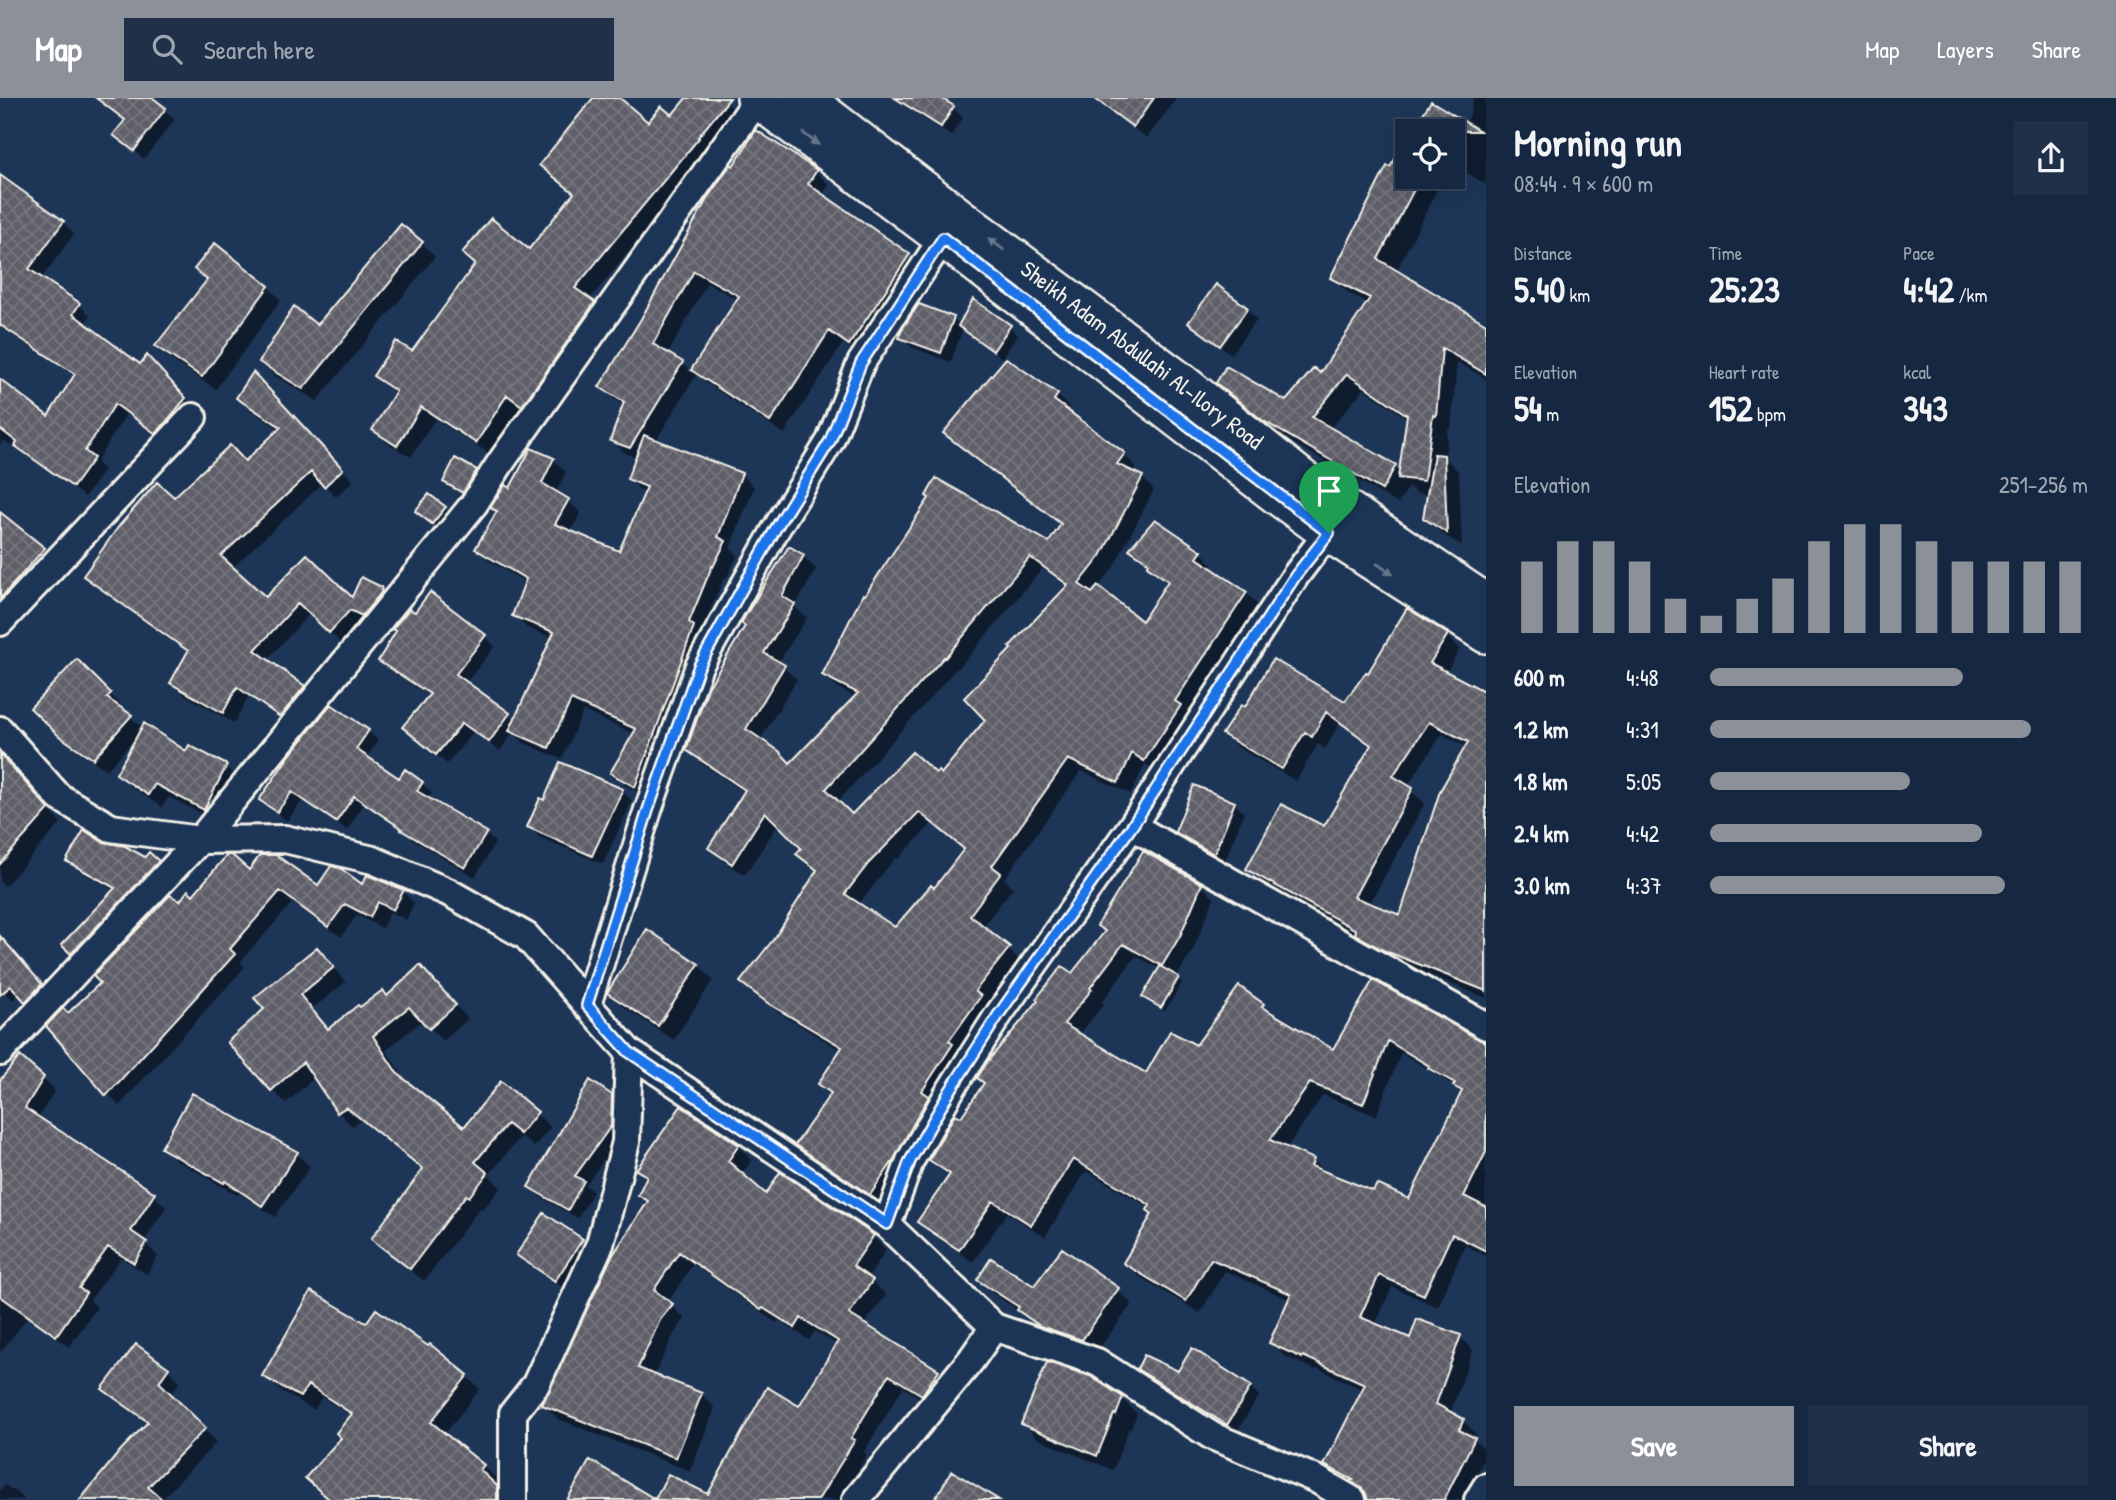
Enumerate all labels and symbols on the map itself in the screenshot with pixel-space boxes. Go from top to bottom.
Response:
one-way arrow [801,132,820,146]
one-way arrow [987,238,1005,252]
street label: Sheikh Adam Abdullahi Al-Ilory Road [1015,253,1270,456]
pin [1299,461,1359,533]
one-way arrow [1375,562,1395,575]

